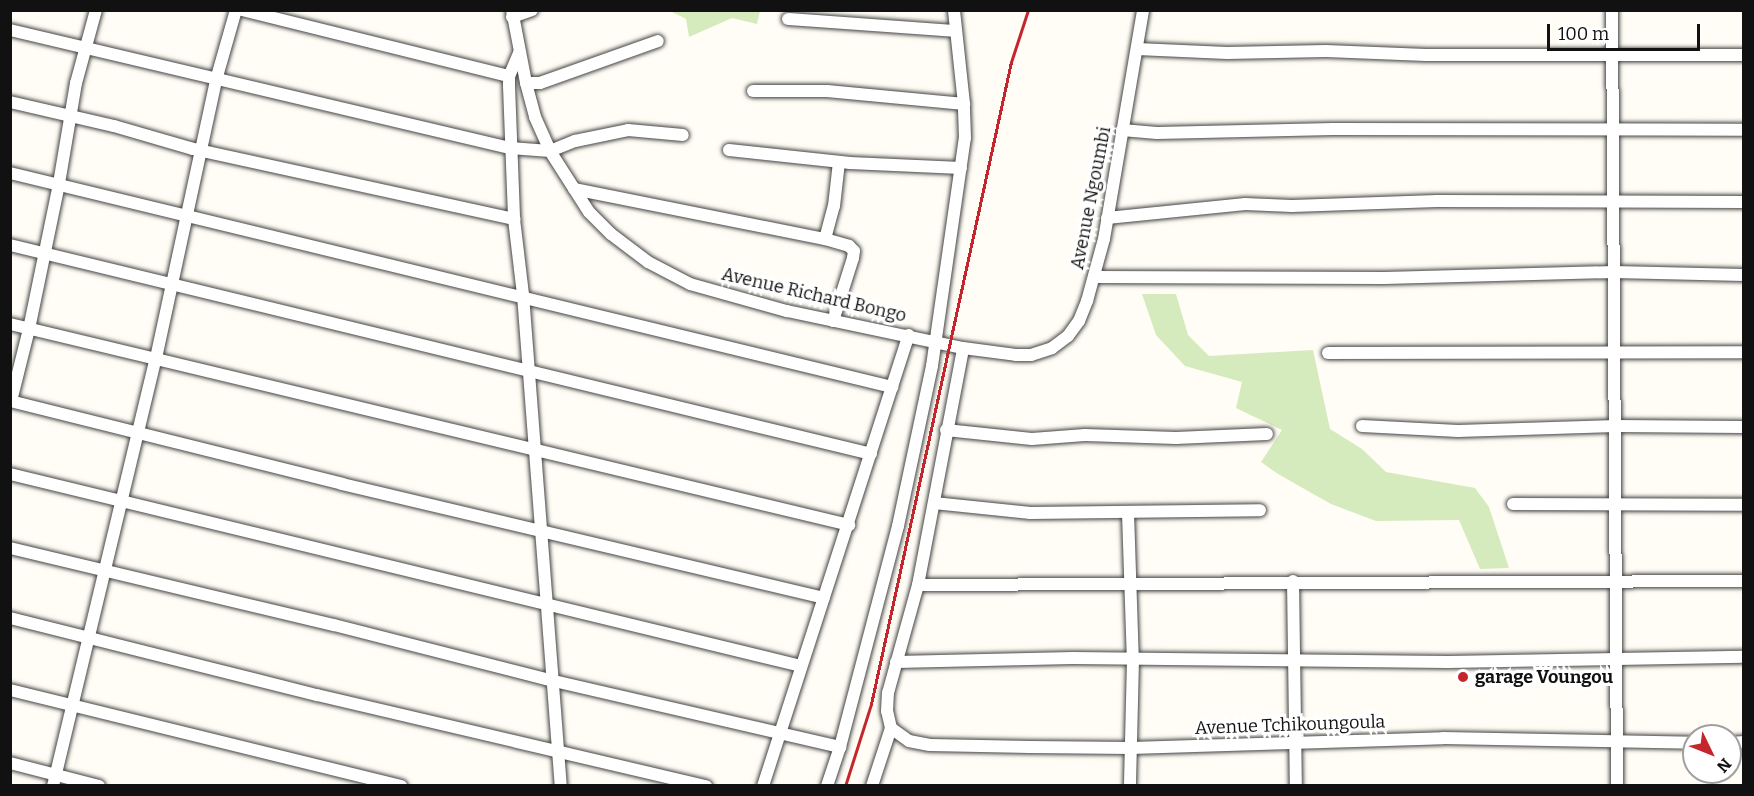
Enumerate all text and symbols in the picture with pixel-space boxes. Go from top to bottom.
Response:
scale bar [1550,12,1703,50]
text: 100 m [1558,23,1609,45]
street label: Avenue Ngoumbi [1067,125,1115,271]
street label: Avenue Richard Bongo [720,263,908,327]
place label: garage Voungou [1475,666,1613,688]
marker: garage Voungou [1456,670,1470,684]
street label: Avenue Tchikoungoula [1194,711,1386,739]
north arrow [1682,724,1742,784]
text: N [1713,754,1735,776]

